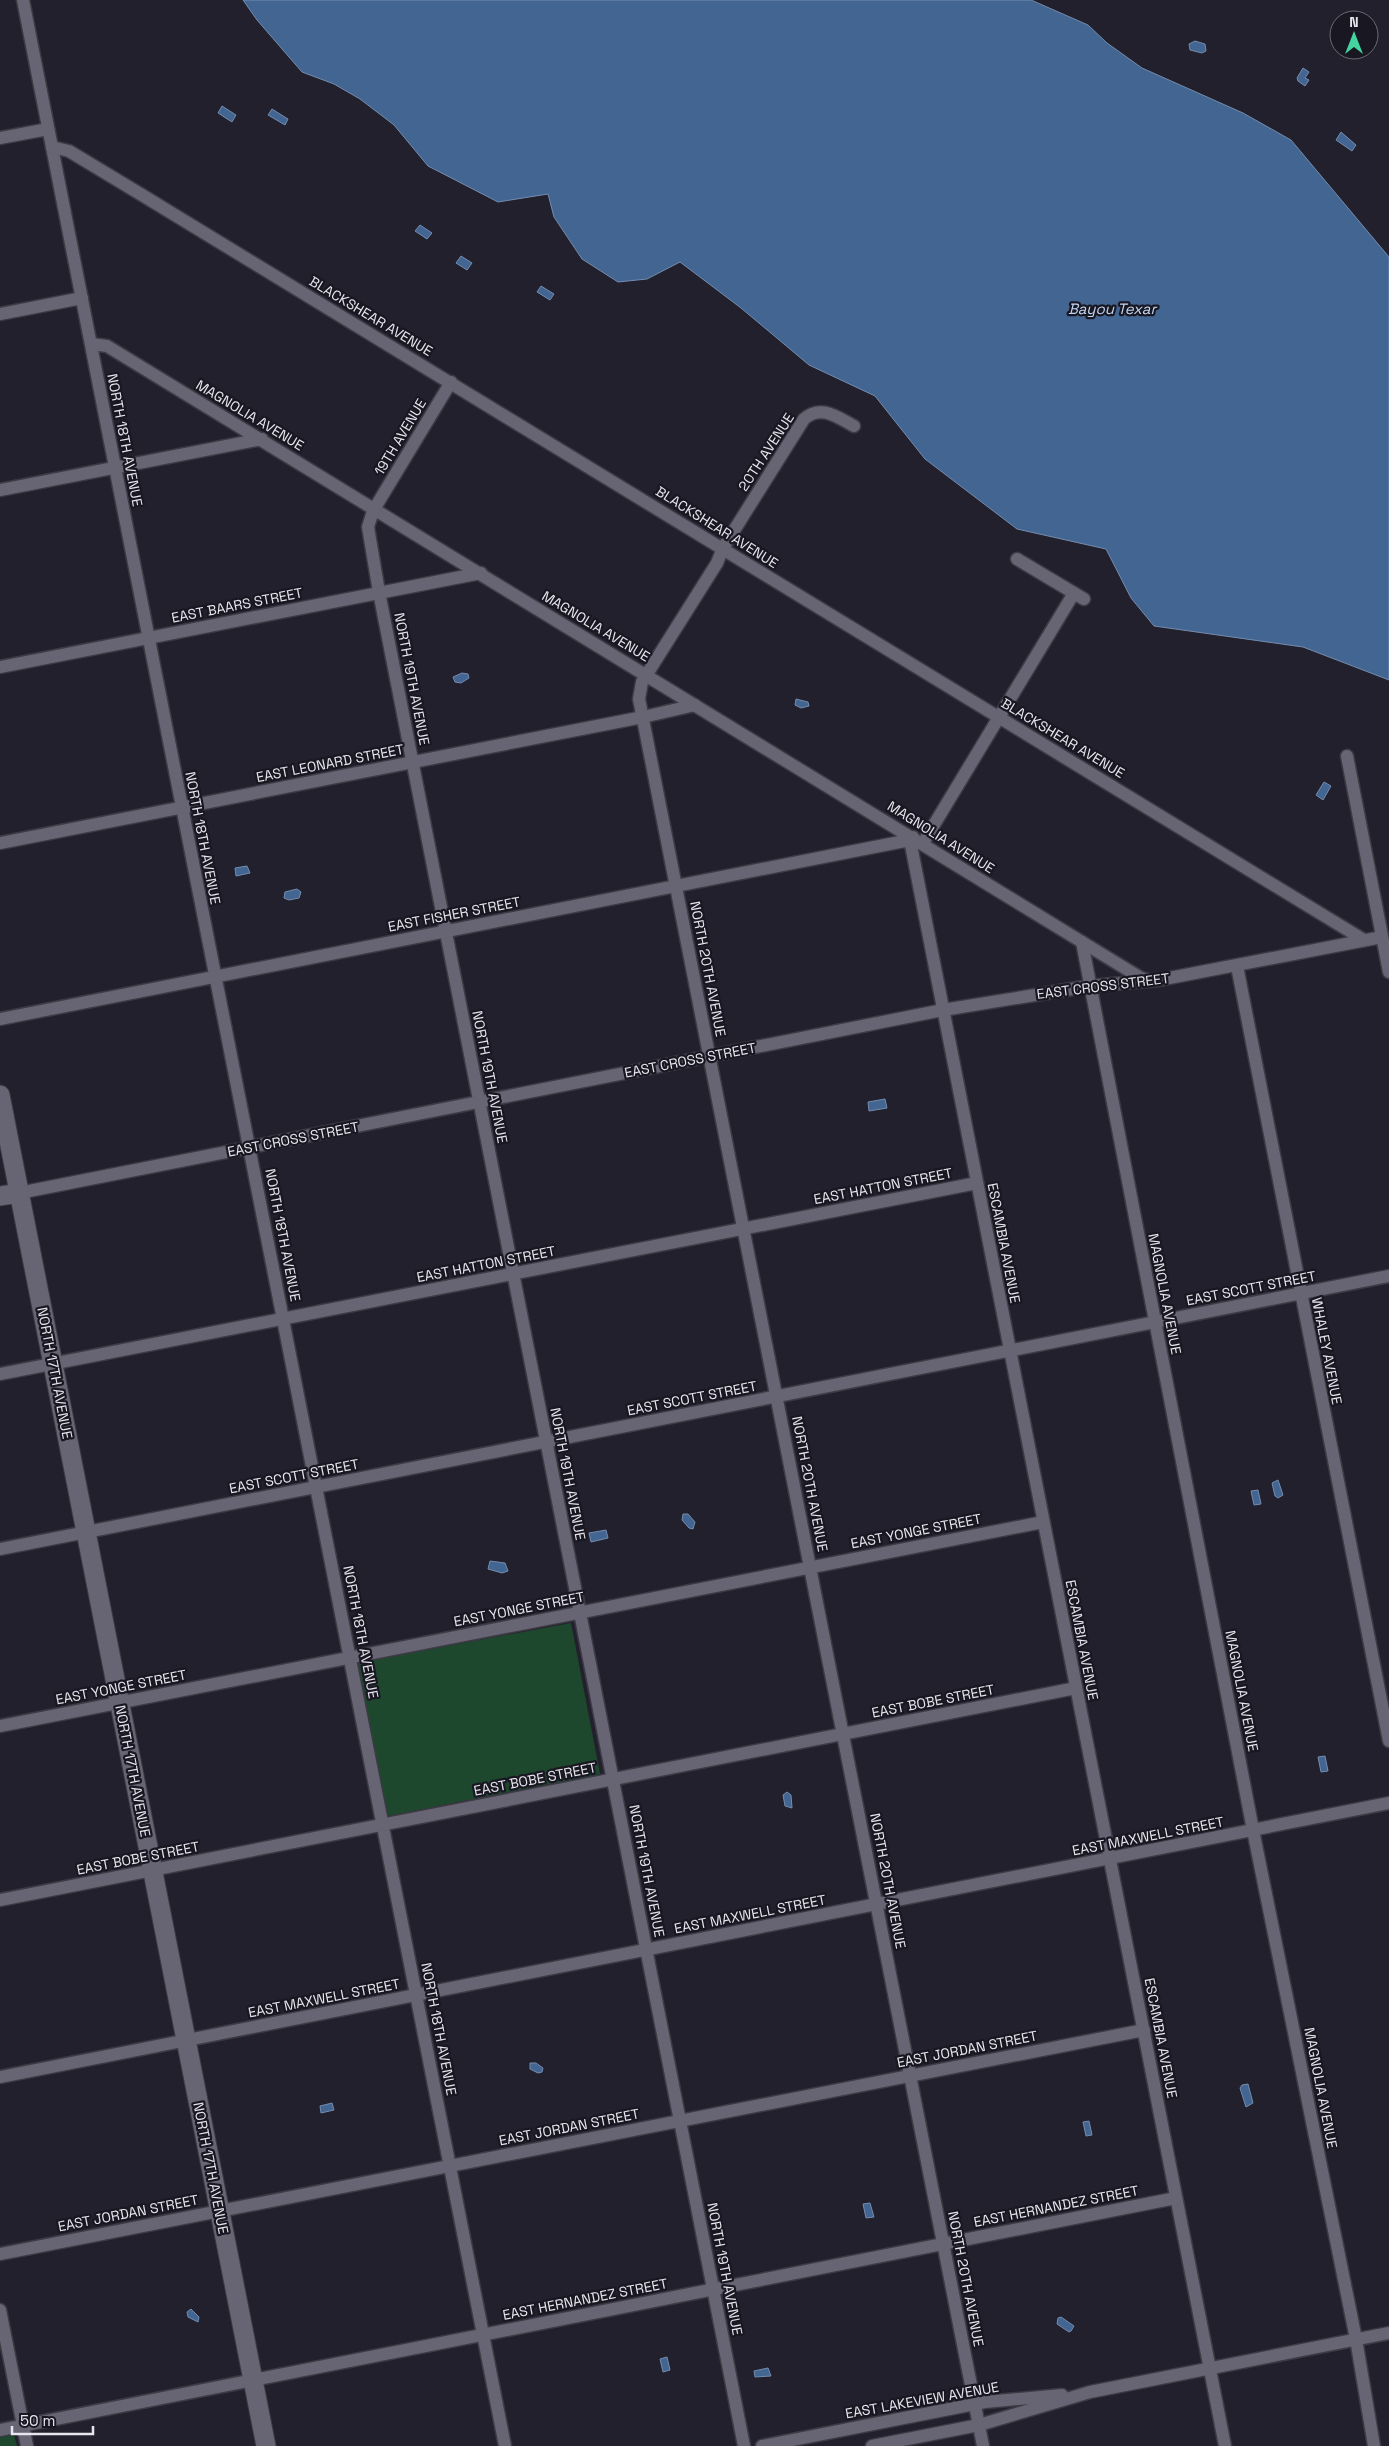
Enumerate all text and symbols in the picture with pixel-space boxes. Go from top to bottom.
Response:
north arrow [1329,10,1379,60]
text: N [1349,13,1359,31]
street label: BLACKSHEAR AVENUE [306,272,436,360]
water label: Bayou Texar [1068,299,1157,318]
street label: NORTH 18TH AVENUE [103,372,147,508]
street label: MAGNOLIA AVENUE [193,376,307,454]
street label: 19TH AVENUE [370,395,430,479]
street label: 20TH AVENUE [734,410,798,494]
street label: BLACKSHEAR AVENUE [652,482,782,572]
street label: EAST BAARS STREET [170,583,304,627]
street label: MAGNOLIA AVENUE [539,587,653,665]
street label: NORTH 19TH AVENUE [390,611,434,747]
street label: BLACKSHEAR AVENUE [998,694,1128,782]
street label: EAST LEONARD STREET [255,740,405,786]
street label: NORTH 18TH AVENUE [181,770,225,906]
street label: MAGNOLIA AVENUE [884,797,998,877]
street label: EAST FISHER STREET [386,892,522,936]
street label: NORTH 20TH AVENUE [686,900,730,1038]
street label: EAST CROSS STREET [1036,969,1170,1003]
street label: NORTH 19TH AVENUE [468,1009,512,1145]
street label: EAST CROSS STREET [623,1038,757,1082]
street label: EAST CROSS STREET [226,1117,360,1161]
street label: EAST HATTON STREET [812,1164,954,1208]
street label: NORTH 18TH AVENUE [261,1167,305,1303]
street label: ESCAMBIA AVENUE [984,1181,1025,1305]
street label: MAGNOLIA AVENUE [1144,1232,1186,1356]
street label: EAST HATTON STREET [415,1242,557,1286]
street label: EAST SCOTT STREET [1185,1267,1317,1309]
street label: WHALEY AVENUE [1308,1296,1346,1406]
street label: NORTH 17TH AVENUE [33,1305,77,1441]
street label: EAST SCOTT STREET [626,1377,758,1419]
street label: NORTH 19TH AVENUE [546,1406,590,1542]
street label: NORTH 20TH AVENUE [788,1415,832,1553]
street label: EAST SCOTT STREET [228,1455,360,1497]
street label: EAST YONGE STREET [849,1509,983,1553]
street label: NORTH 18TH AVENUE [339,1564,383,1700]
street label: ESCAMBIA AVENUE [1062,1578,1103,1702]
street label: EAST YONGE STREET [452,1587,586,1631]
street label: MAGNOLIA AVENUE [1221,1629,1263,1753]
street label: EAST YONGE STREET [54,1665,188,1709]
street label: EAST BOBE STREET [870,1680,996,1722]
street label: NORTH 17TH AVENUE [111,1703,155,1839]
street label: EAST BOBE STREET [472,1758,598,1800]
street label: NORTH 19TH AVENUE [625,1803,669,1939]
street label: NORTH 20TH AVENUE [866,1812,910,1950]
street label: EAST MAXWELL STREET [1071,1812,1225,1860]
street label: EAST BOBE STREET [75,1837,201,1879]
street label: EAST MAXWELL STREET [673,1890,827,1938]
street label: NORTH 18TH AVENUE [417,1961,461,2097]
street label: EAST MAXWELL STREET [247,1974,401,2022]
street label: ESCAMBIA AVENUE [1141,1976,1182,2100]
street label: MAGNOLIA AVENUE [1300,2026,1342,2150]
street label: EAST JORDAN STREET [895,2027,1039,2071]
street label: NORTH 17TH AVENUE [189,2100,233,2236]
street label: EAST JORDAN STREET [497,2105,641,2149]
street label: EAST HERNANDEZ STREET [972,2181,1140,2231]
street label: EAST JORDAN STREET [56,2191,200,2235]
street label: NORTH 19TH AVENUE [703,2201,747,2337]
street label: NORTH 20TH AVENUE [944,2210,988,2348]
street label: EAST HERNANDEZ STREET [501,2274,669,2324]
street label: EAST LAKEVIEW AVENUE [844,2378,1000,2422]
scale bar [12,2404,94,2436]
text: 50 m [20,2411,55,2430]

